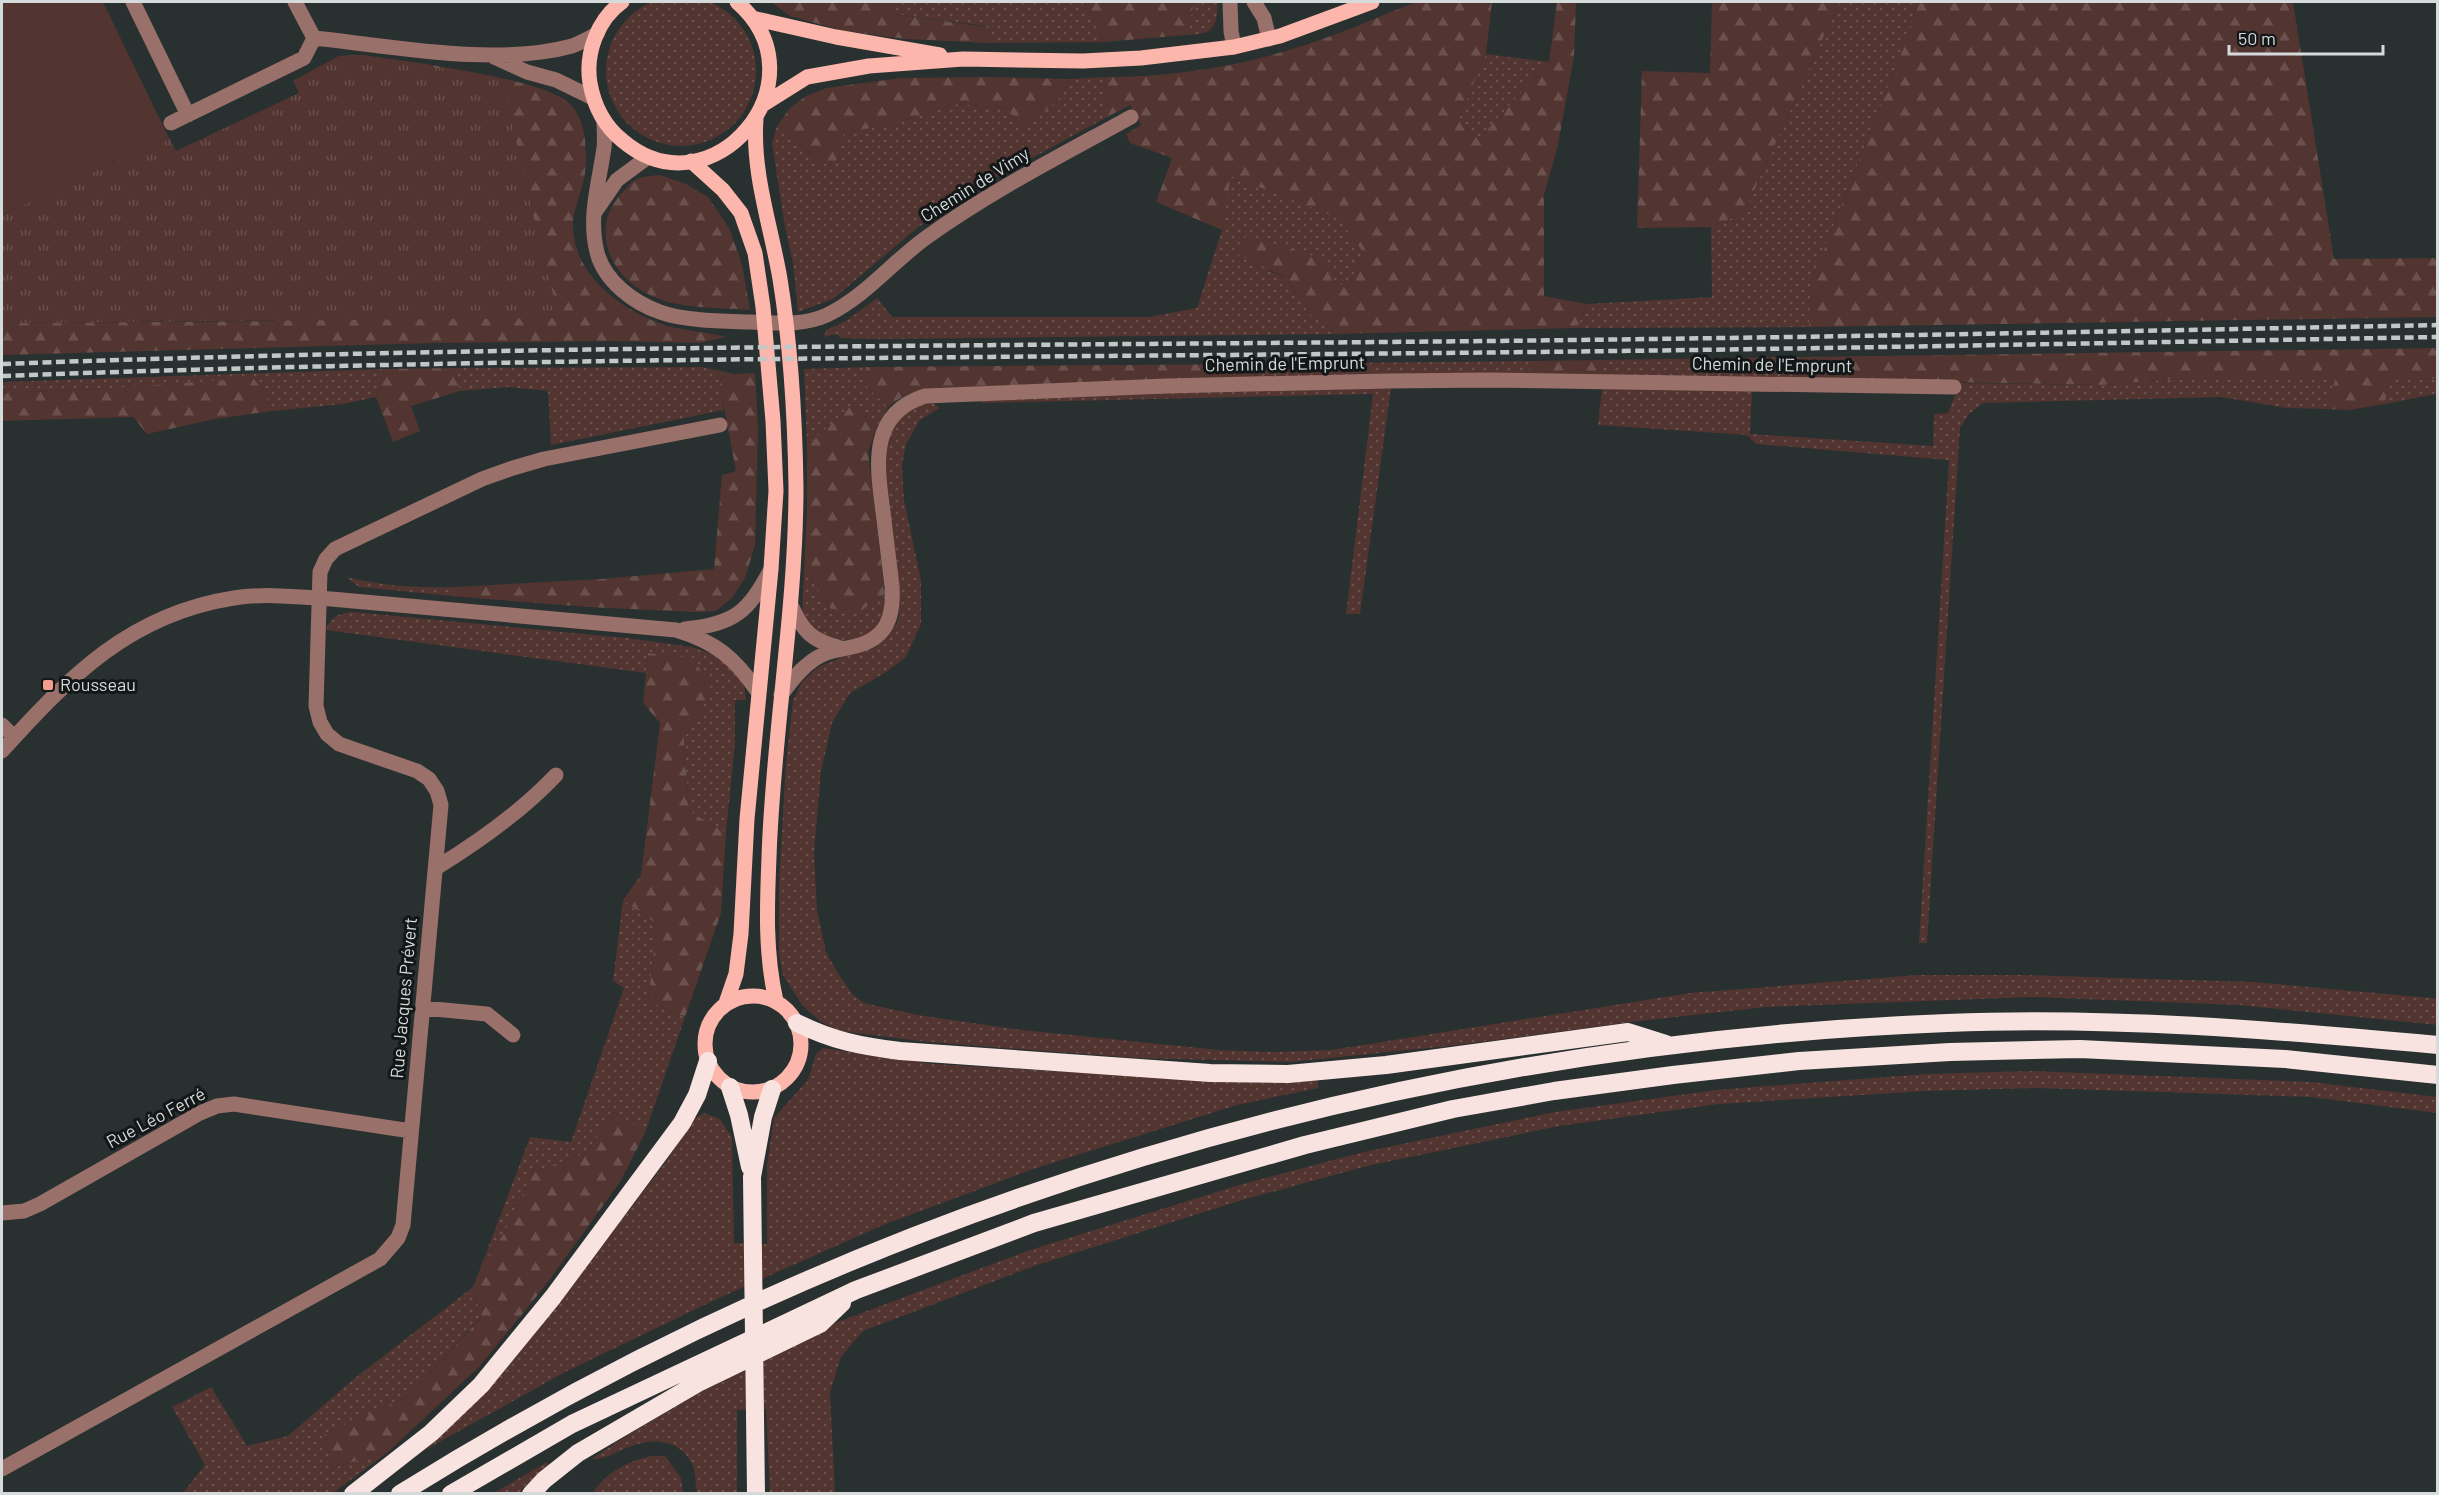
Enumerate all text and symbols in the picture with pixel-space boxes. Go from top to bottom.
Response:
scale bar [2229,18,2384,56]
text: 50 m [2238,27,2276,49]
street label: Chemin de Vimy [916,142,1033,226]
street label: Chemin de l'Emprunt [1205,351,1365,375]
street label: Chemin de l'Emprunt [1692,352,1852,376]
place label: Rousseau [60,673,136,695]
marker: Rousseau [41,678,55,692]
street label: Rue Jacques Prévert [385,916,421,1079]
street label: Rue Léo Ferré [102,1082,209,1152]

